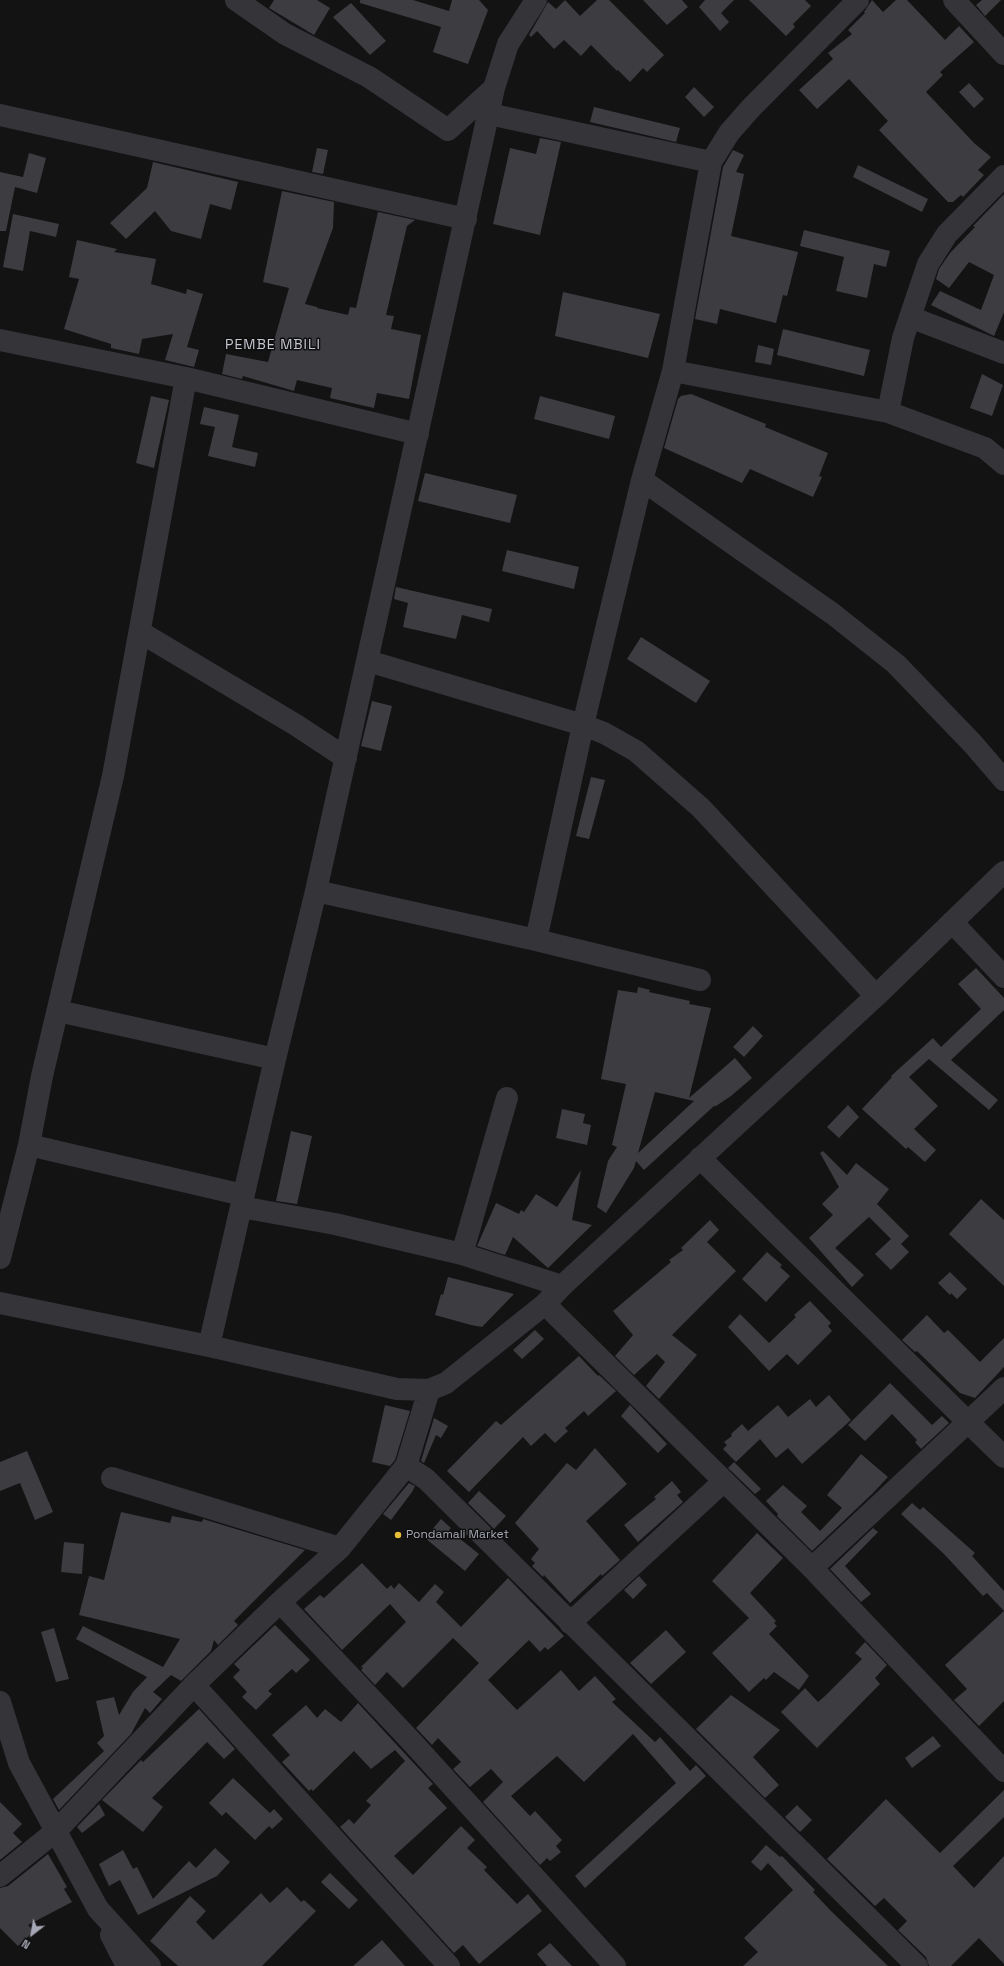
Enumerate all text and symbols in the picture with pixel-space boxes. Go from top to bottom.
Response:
district label: PEMBE MBILI [225,337,321,353]
place label: Pondamali Market [406,1528,509,1542]
marker: Pondamali Market [393,1530,403,1540]
north arrow [12,1914,52,1954]
text: N [19,1936,33,1952]

